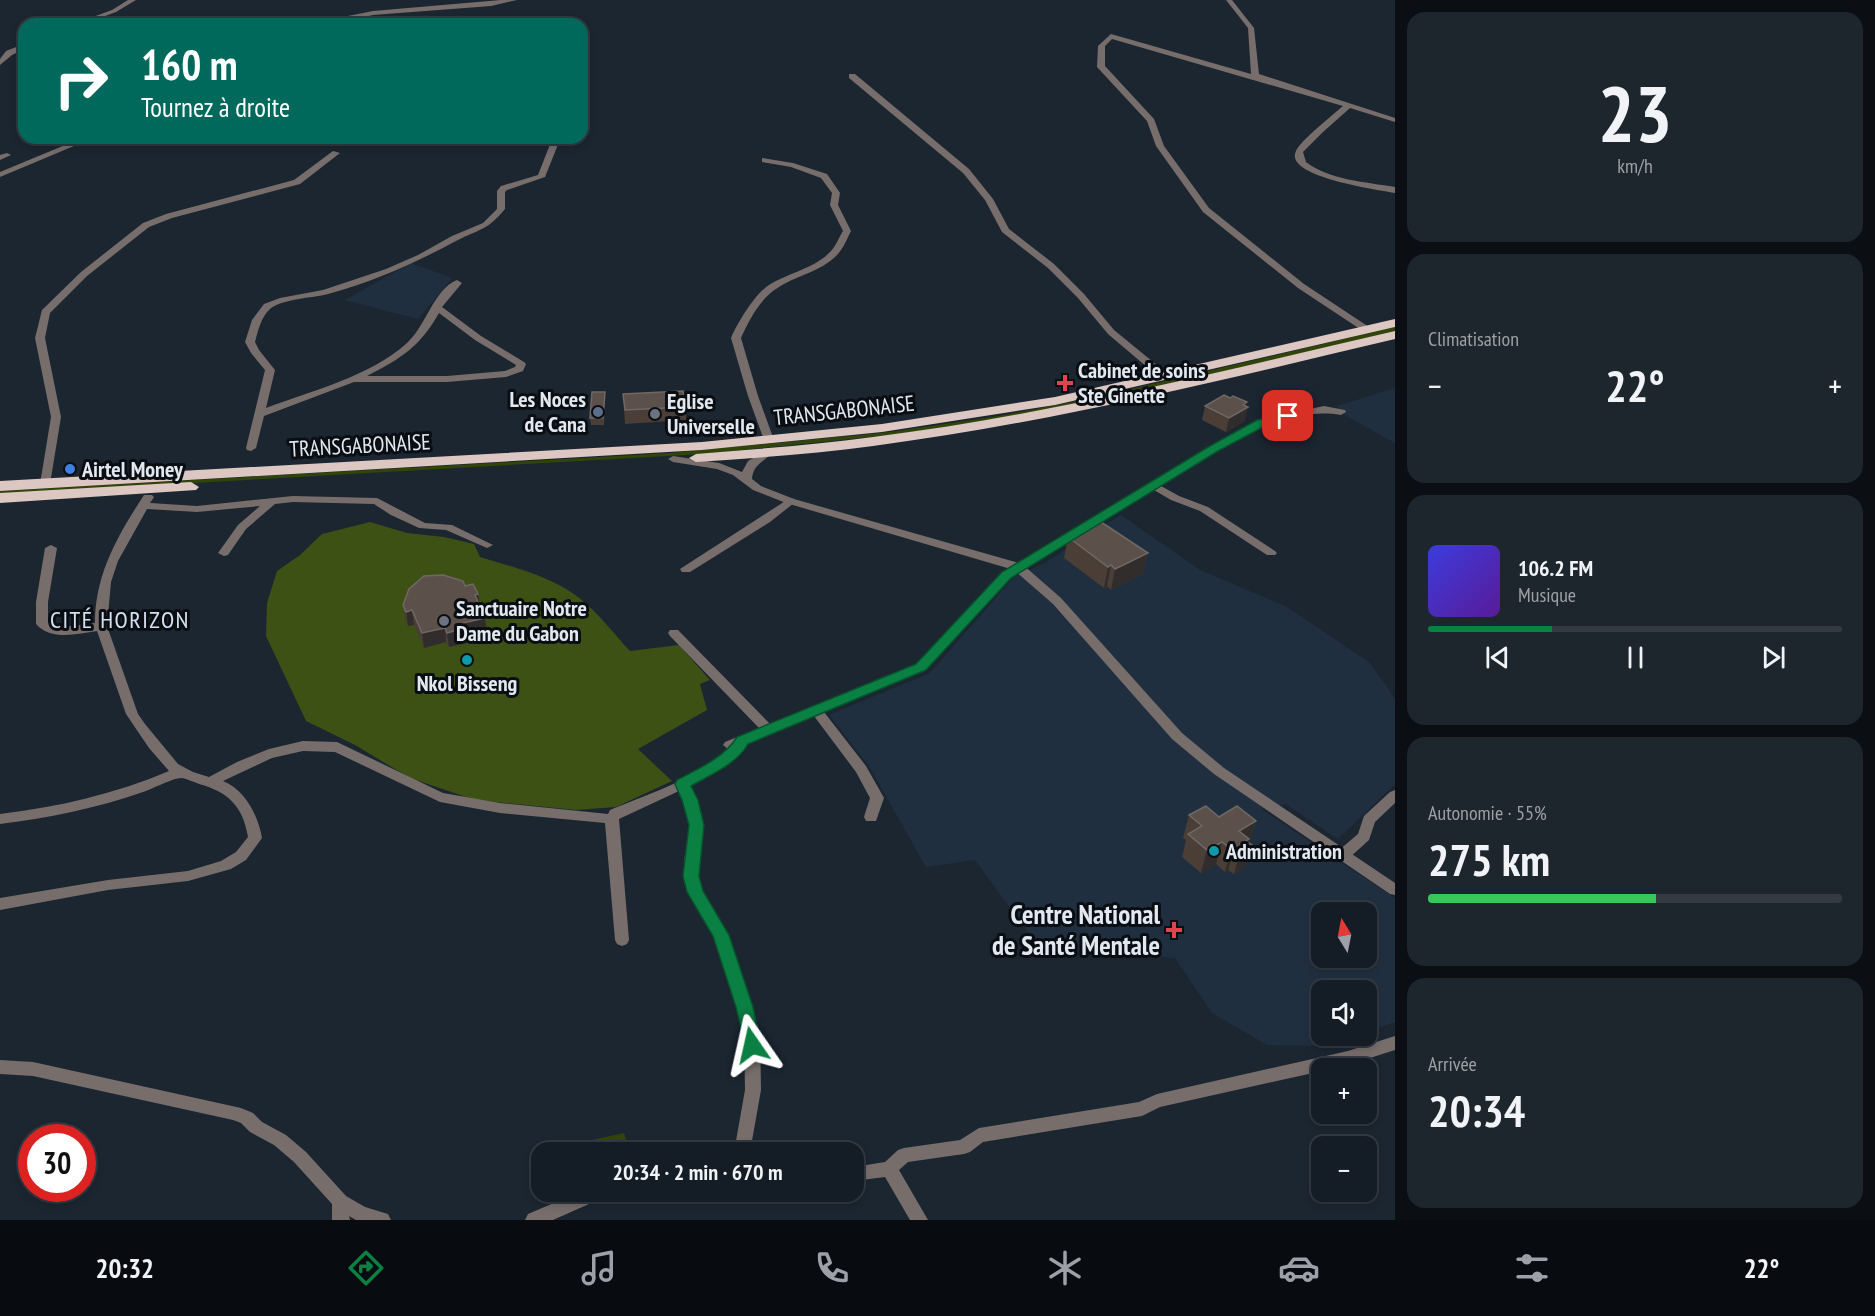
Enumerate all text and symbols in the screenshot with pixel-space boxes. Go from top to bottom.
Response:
text: 160 m [141,37,238,92]
icon: right [42,42,120,120]
text: 23 [1598,63,1672,164]
text: Tournez à droite [141,90,290,124]
text: km/h [1617,153,1653,179]
text: Climatisation [1428,326,1519,352]
place label: Cabinet de soins Ste Ginette [1078,356,1206,409]
text: 22° [1605,356,1665,414]
text: − [1428,364,1442,407]
text: + [1828,364,1842,407]
marker: Cabinet de soins Ste Ginette [1056,374,1074,392]
place label: Les Noces de Cana [509,385,586,438]
place label: Eglise Universelle [667,387,755,440]
street label: TRANSGABONAISE [772,389,916,431]
pin [1262,390,1313,441]
icon: arrive [1271,399,1304,432]
marker: Les Noces de Cana [591,405,605,419]
marker: Eglise Universelle [648,407,662,421]
street label: TRANSGABONAISE [289,427,431,463]
place label: Airtel Money [81,455,184,483]
marker: Airtel Money [63,462,77,476]
text: 106.2 FM [1518,554,1593,582]
text: Musique [1518,582,1576,608]
place label: Sanctuaire Notre Dame du Gabon [456,594,587,647]
district label: CITÉ HORIZON [50,604,190,635]
marker: Sanctuaire Notre Dame du Gabon [437,614,451,628]
icon: previous [1481,641,1514,674]
icon: pause [1619,641,1652,674]
icon: next [1757,641,1790,674]
marker: Nkol Bisseng [460,653,474,667]
place label: Nkol Bisseng [417,669,517,697]
text: Autonomie · 55% [1428,800,1547,826]
text: 275 km [1428,830,1550,888]
place label: Administration [1225,837,1342,865]
marker: Administration [1207,844,1221,858]
place label: Centre National de Santé Mentale [992,897,1160,962]
north arrow [1311,902,1377,968]
map controls [1311,902,1377,1202]
marker: Centre National de Santé Mentale [1165,921,1183,939]
button: sound [1311,980,1377,1046]
position arrow [720,1013,784,1077]
text: Arrivée [1428,1051,1477,1077]
button: + [1311,1058,1377,1124]
text: 20:34 [1428,1081,1525,1139]
speed limit sign: 30 [18,1124,96,1202]
button: − [1311,1136,1377,1202]
text: 20:34 · 2 min · 670 m [612,1158,783,1186]
icon: directions [345,1247,387,1289]
icon: music [578,1247,620,1289]
icon: phone [811,1247,853,1289]
icon: climate [1044,1247,1086,1289]
icon: car [1278,1247,1320,1289]
icon: filters [1511,1247,1553,1289]
text: 20:32 [96,1251,154,1285]
text: 22° [1744,1251,1779,1285]

